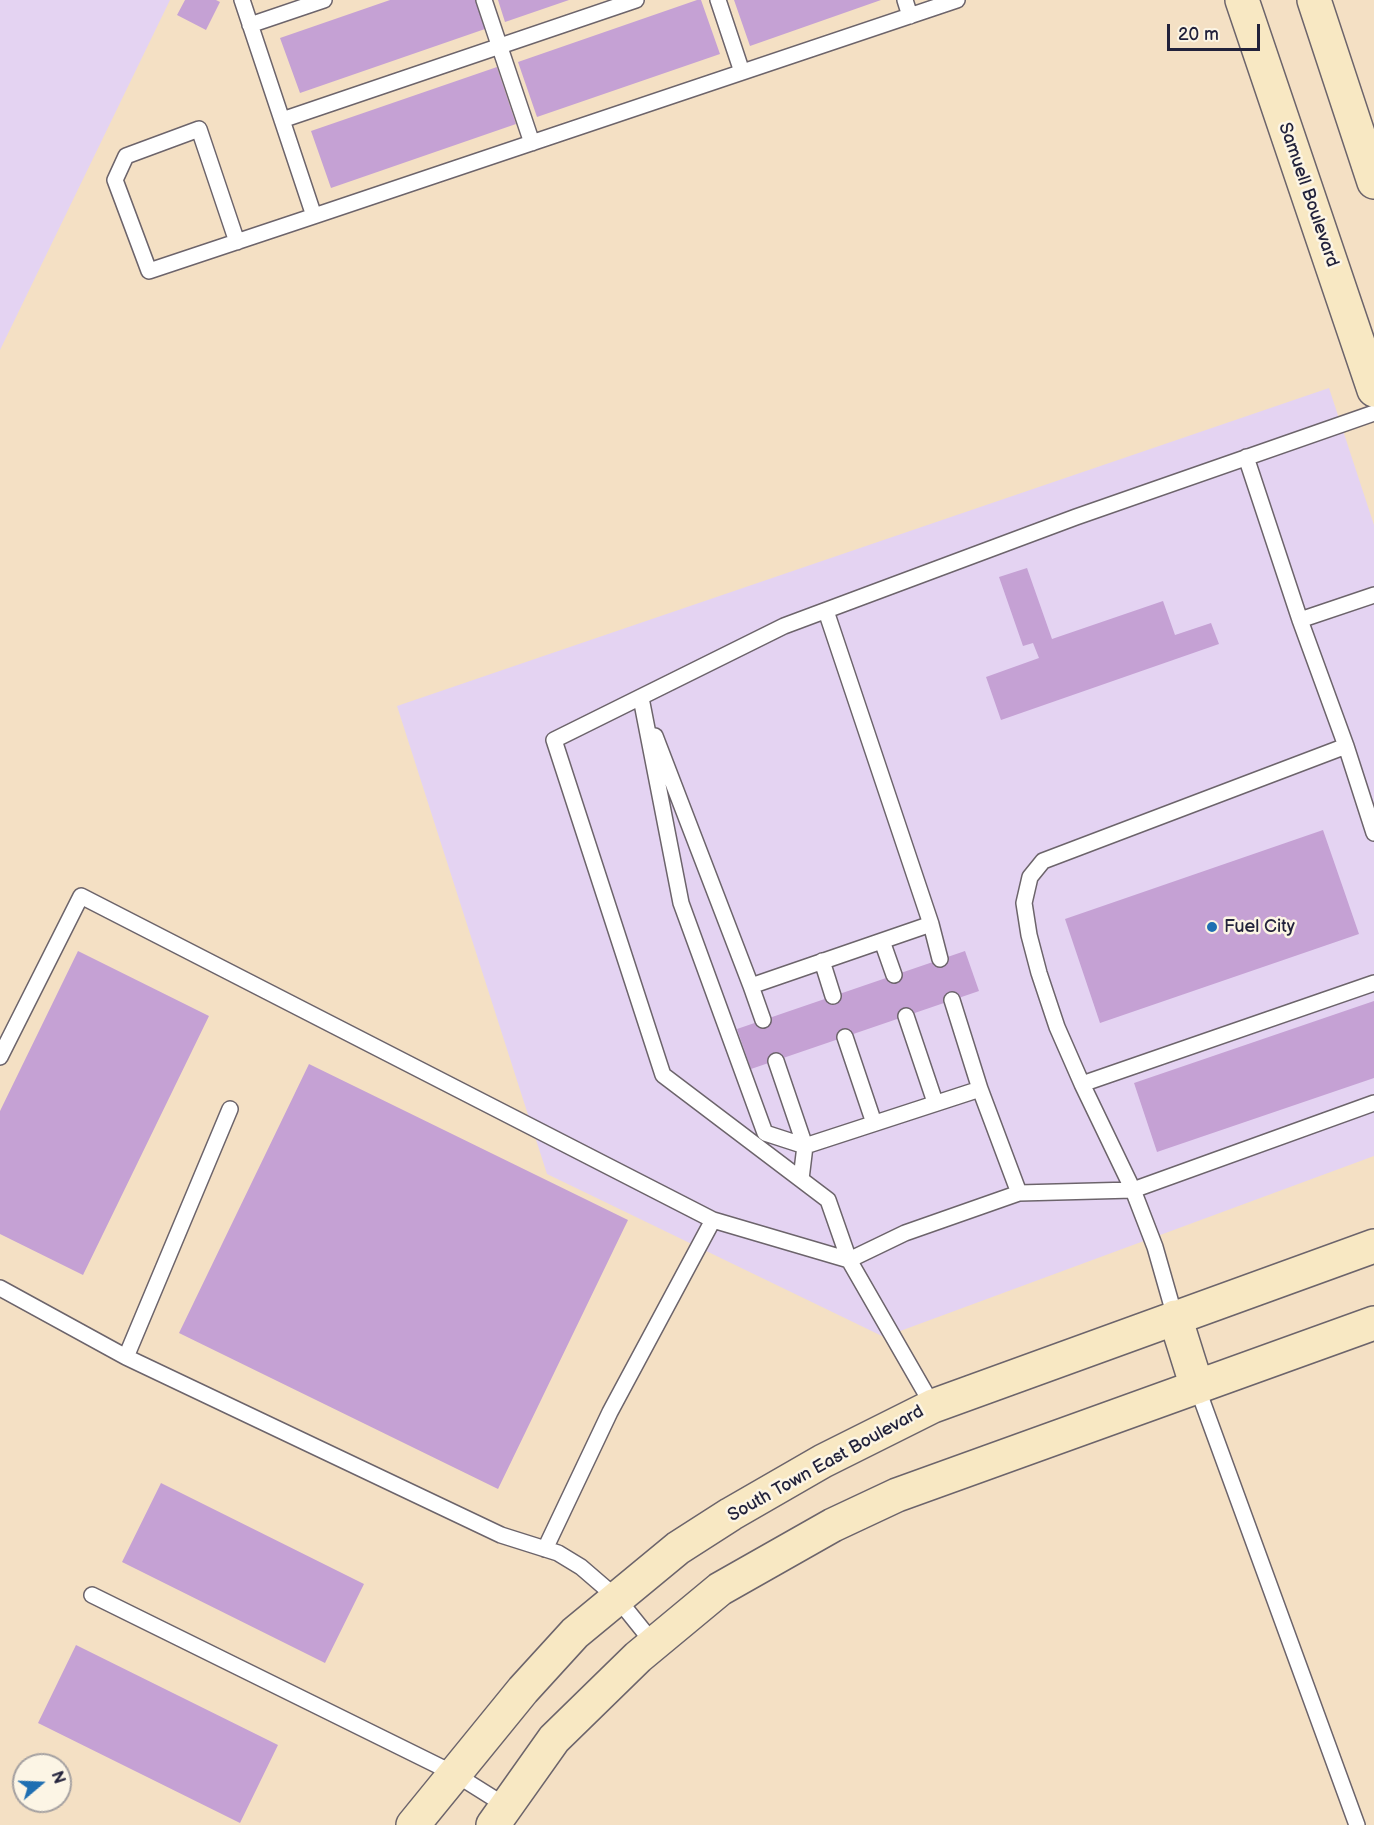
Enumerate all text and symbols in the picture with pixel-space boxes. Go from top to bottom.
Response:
scale bar [1170,12,1263,50]
text: 20 m [1178,24,1219,45]
street label: Samuell Boulevard [1273,120,1343,270]
place label: Fuel City [1224,916,1295,938]
marker: Fuel City [1205,920,1219,934]
street label: South Town East Boulevard [724,1401,928,1527]
north arrow [12,1753,72,1813]
text: N [47,1769,69,1786]

